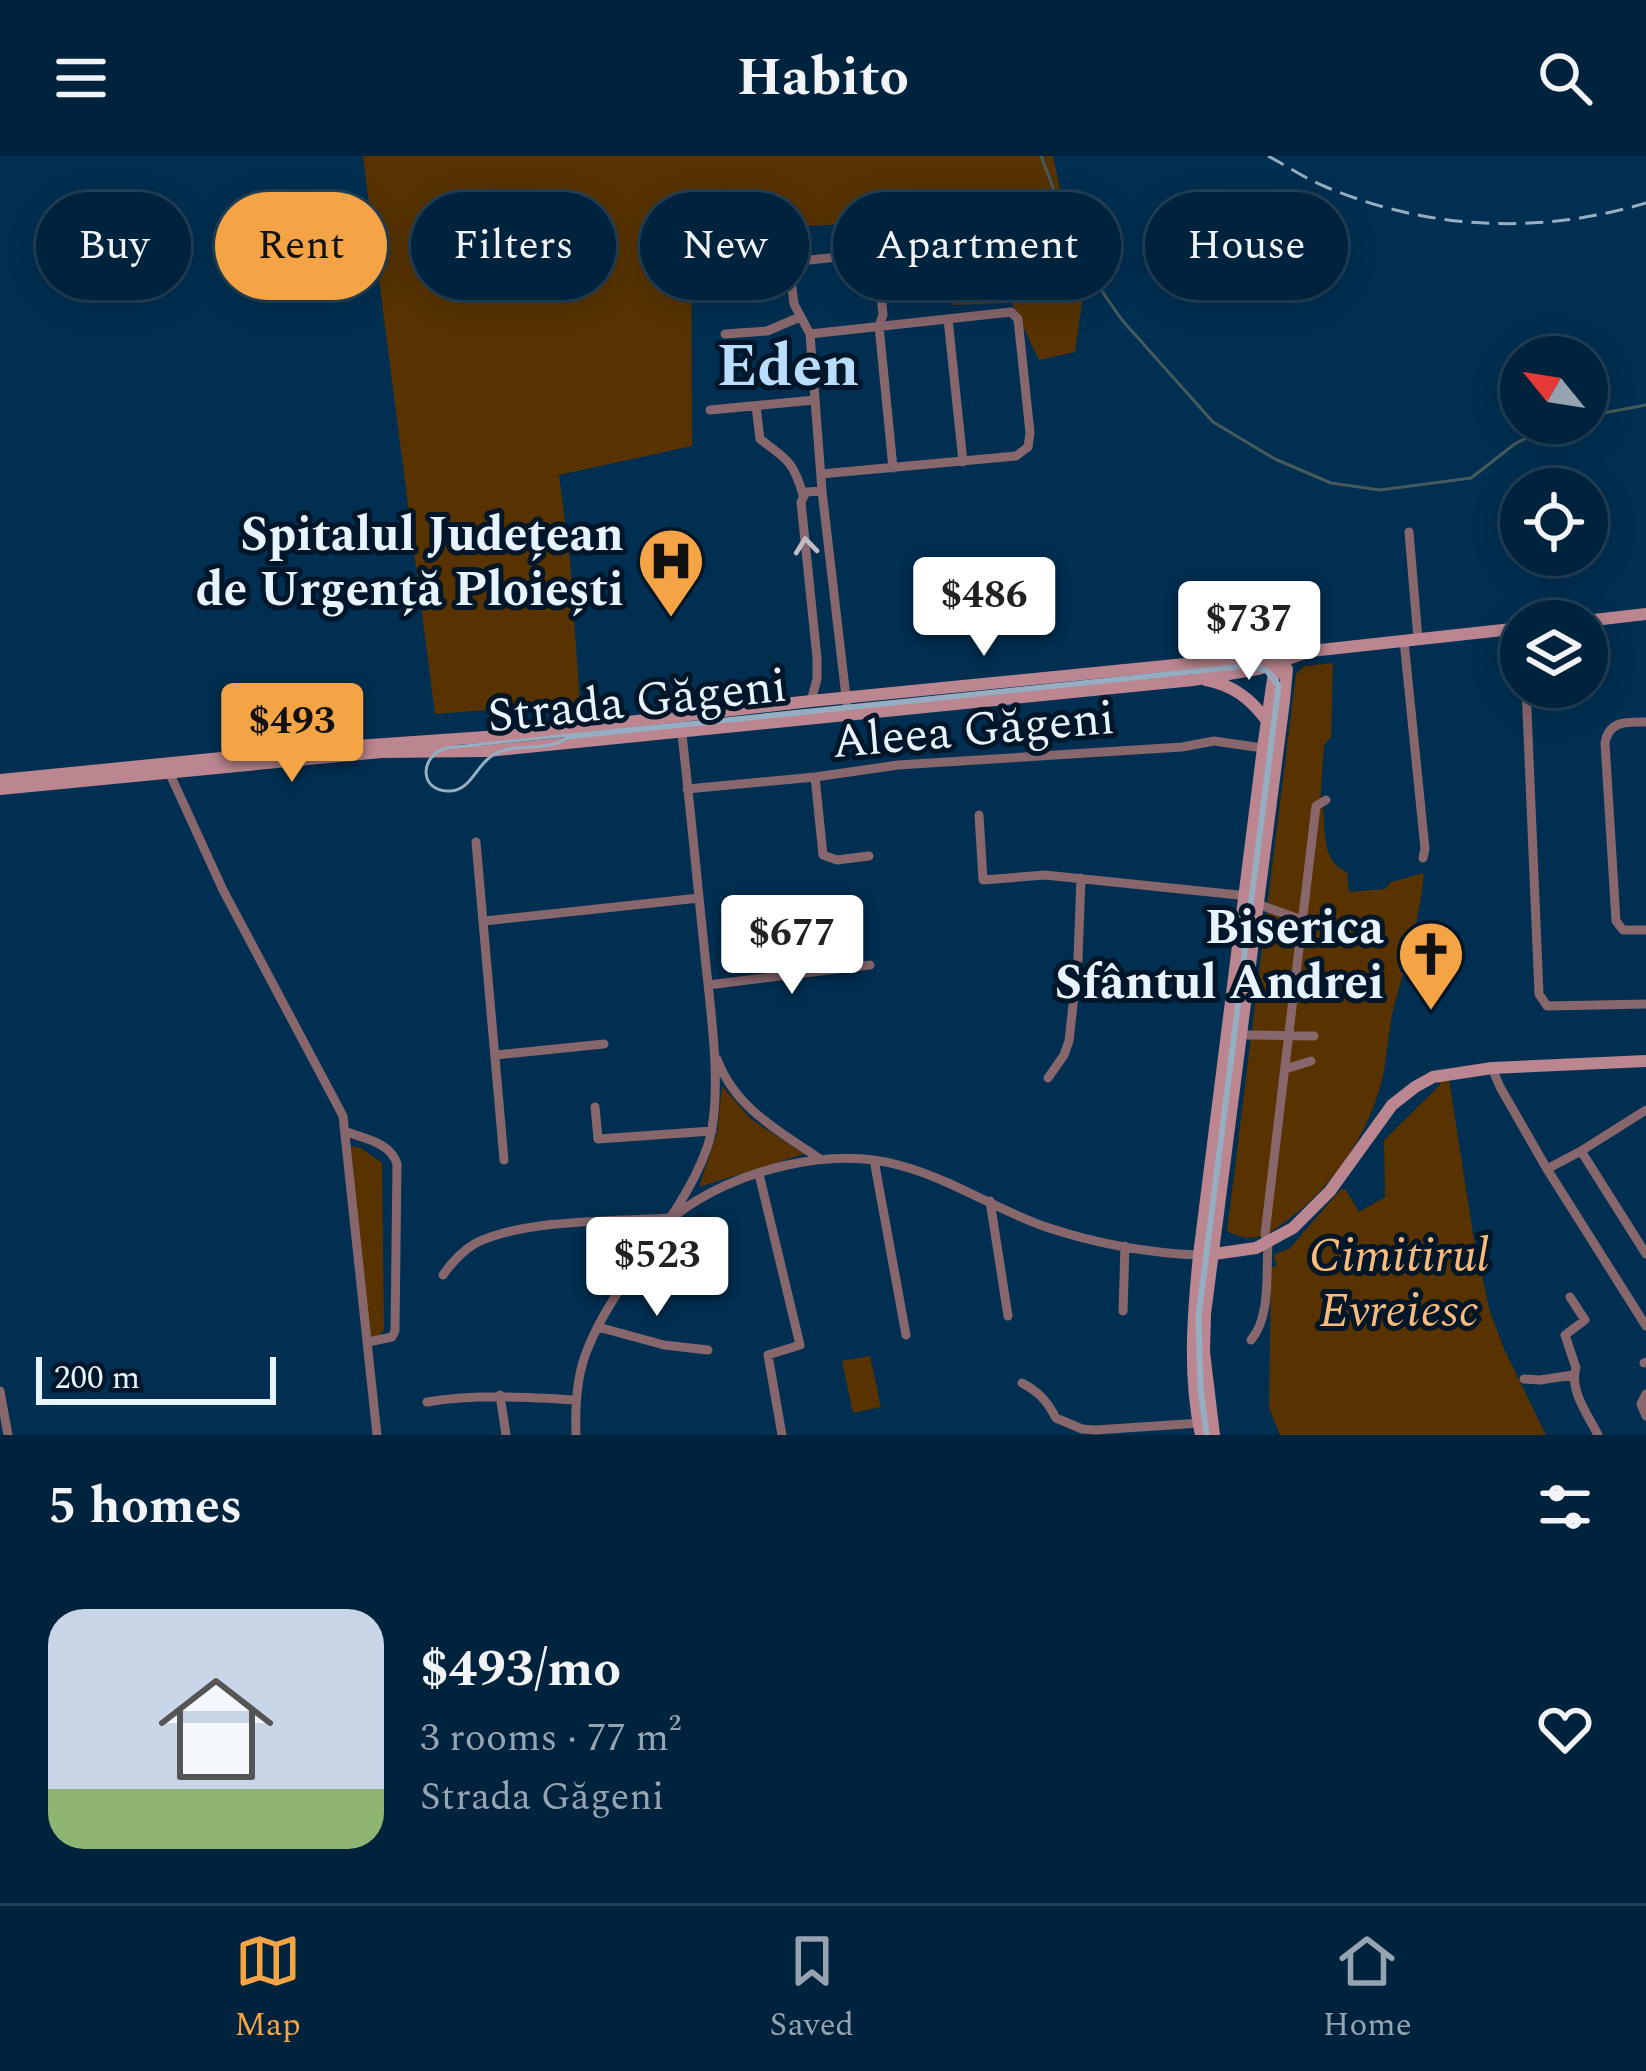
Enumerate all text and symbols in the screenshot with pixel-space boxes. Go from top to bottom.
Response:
text: Habito [737,37,909,119]
icon: menu [48,45,114,111]
icon: search [1532,45,1598,111]
chip: Buy [36,192,191,300]
chip: Rent [215,192,387,300]
chip: Filters [411,192,616,300]
chip: New [640,192,809,300]
chip: Apartment [833,192,1121,300]
chip: House [1145,192,1348,300]
district label: Eden [717,321,859,413]
north arrow [1500,336,1608,444]
map controls [1500,336,1608,708]
button: locate [1500,468,1608,576]
place label: Spitalul Județean de Urgență Ploiești [196,499,624,627]
hospital icon: Spitalul Județean de Urgență Ploiești [636,526,706,620]
one-way arrow [794,536,819,555]
pin: $486 [913,557,1055,659]
text: $486 [940,566,1028,625]
pin: $737 [1178,581,1320,683]
text: $737 [1205,590,1293,649]
button: layers [1500,600,1608,708]
street label: Strada Găgeni [484,649,791,753]
street label: Aleea Găgeni [829,682,1118,779]
pin: $493 [221,683,363,785]
text: $493 [248,692,336,751]
place label: Biserica Sfântul Andrei [1055,892,1384,1020]
pin: $677 [721,895,863,997]
text: $677 [748,904,836,963]
church icon: Biserica Sfântul Andrei [1396,919,1466,1013]
pin: $523 [586,1217,728,1319]
park label: Cimitirul Evreiesc [1309,1220,1489,1348]
text: $523 [613,1226,701,1285]
scale bar [36,1351,276,1404]
text: 200 m [54,1353,140,1403]
text: 5 homes [48,1468,242,1546]
icon: filters [1532,1474,1598,1540]
text: $493/mo [420,1631,621,1709]
icon: home [144,1657,288,1801]
icon: heart [1532,1696,1598,1762]
text: 3 rooms · 77 m² [420,1709,681,1768]
text: Strada Găgeni [420,1768,664,1827]
tab: Map [234,1928,301,2050]
tab: Saved [769,1928,854,2050]
tab: Home [1323,1928,1412,2050]

